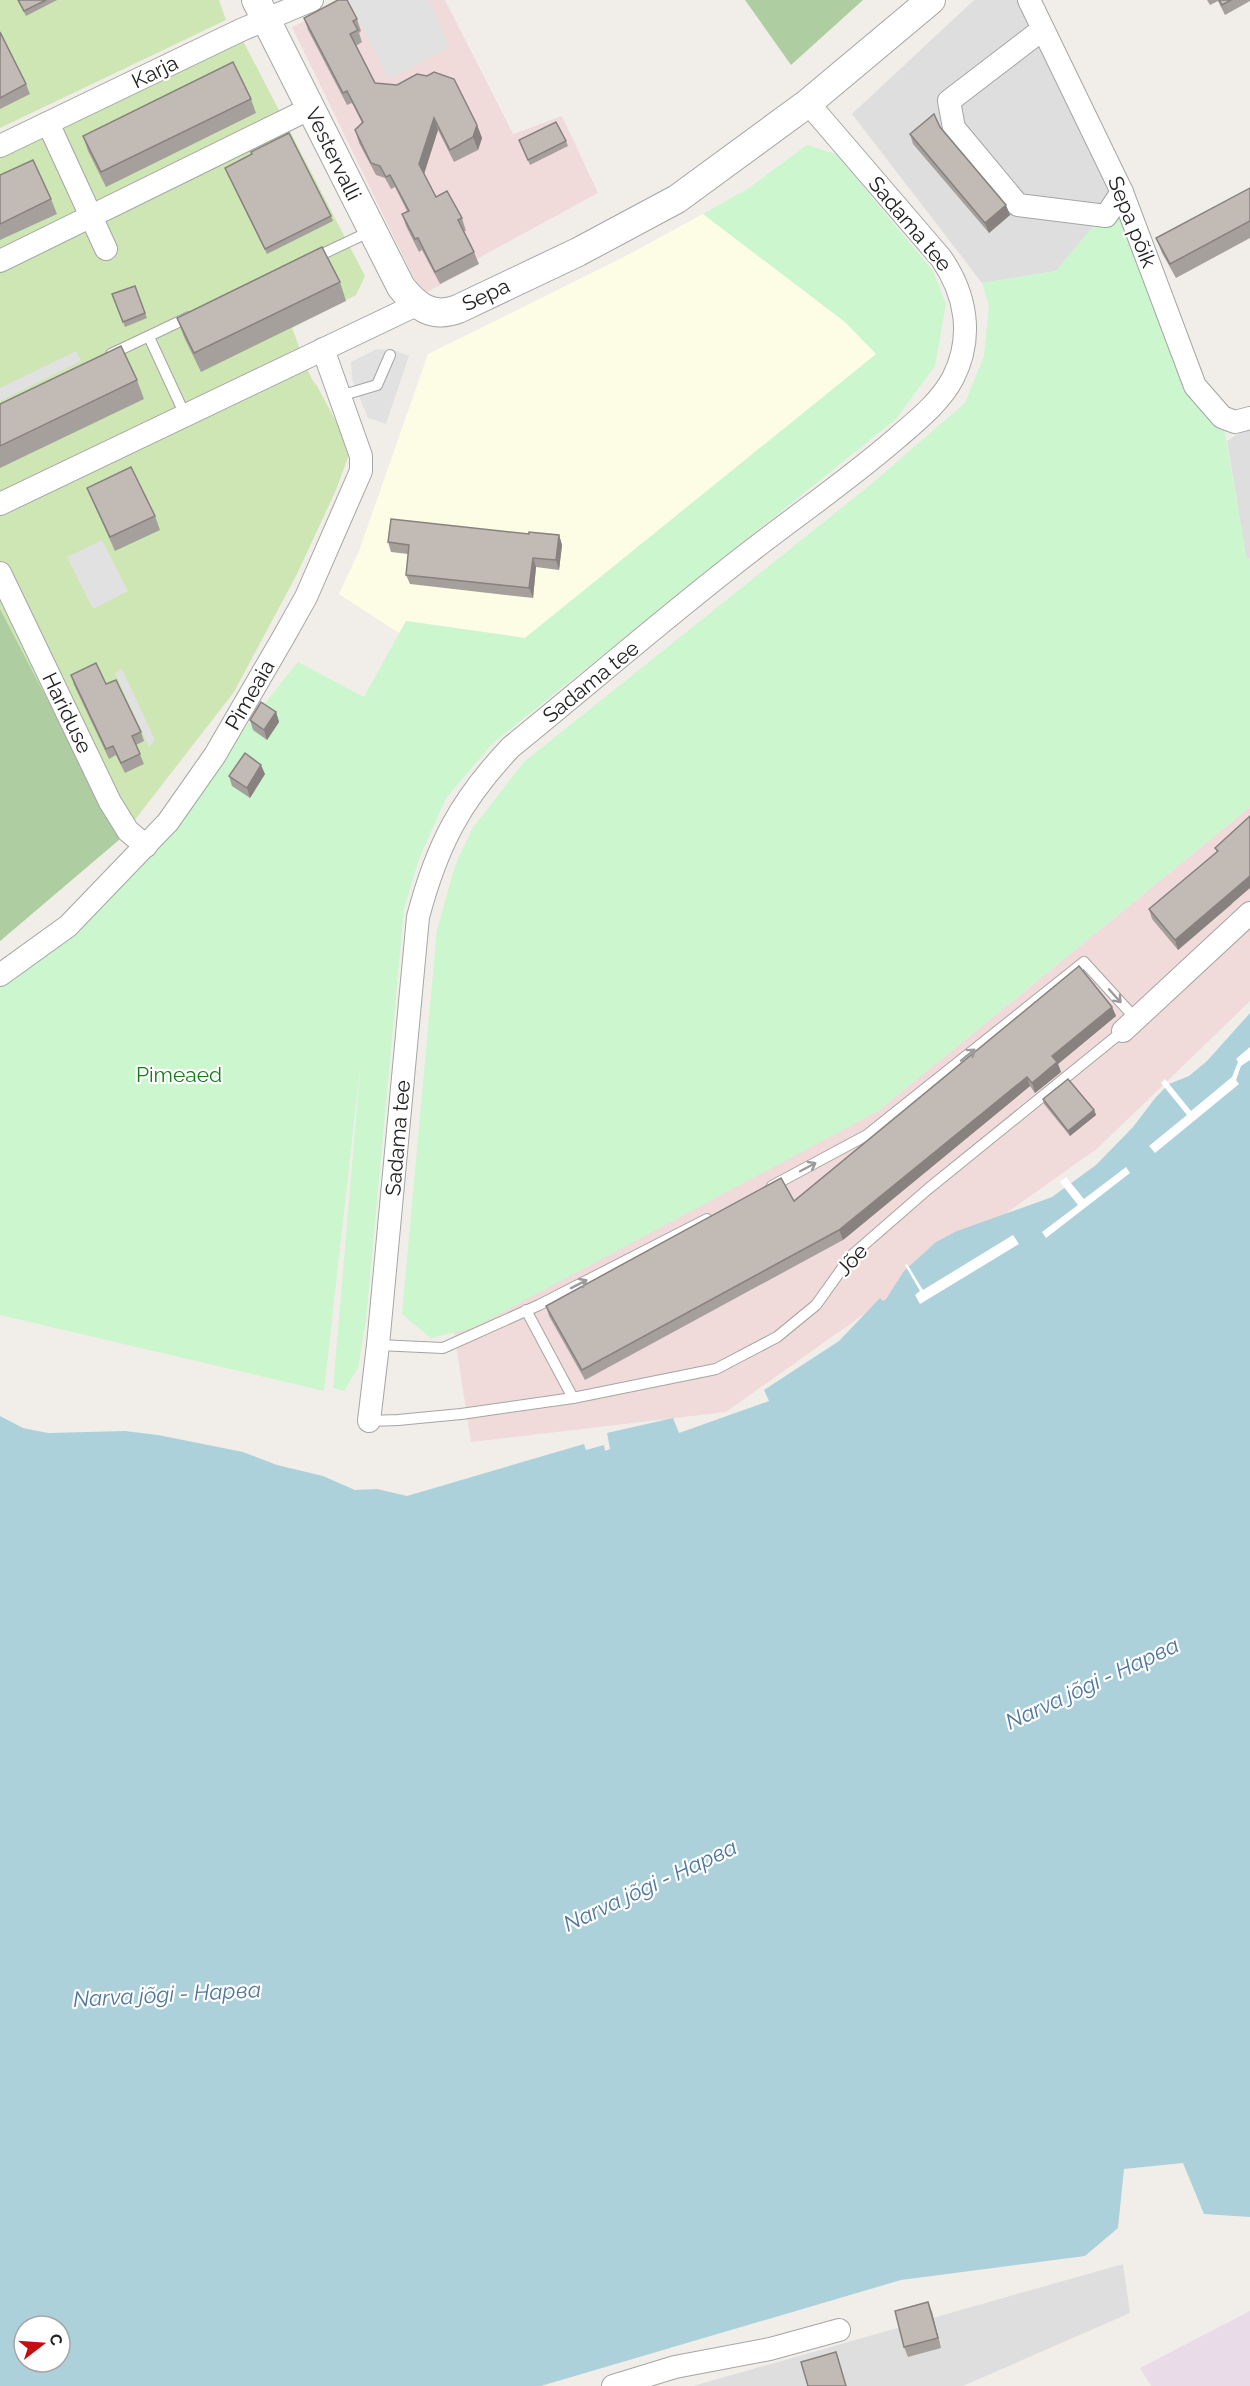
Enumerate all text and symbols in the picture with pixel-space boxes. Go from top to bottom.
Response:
street label: Karja [128,50,182,93]
street label: Vestervalli [300,103,367,204]
street label: Sadama tee [863,171,957,276]
street label: Sepa põik [1103,173,1162,271]
street label: Sepa [458,273,513,316]
street label: Sadama tee [538,635,644,728]
street label: Pimeaia [220,655,280,734]
street label: Hariduse [37,668,98,757]
one-way arrow [1108,989,1122,1004]
one-way arrow [959,1049,975,1062]
park label: Pimeaed [136,1062,222,1087]
street label: Sadama tee [380,1079,415,1197]
one-way arrow [799,1161,817,1172]
street label: Jõe [831,1238,873,1281]
one-way arrow [569,1278,587,1289]
water label: Narva jõgi - Нарва [1001,1631,1183,1735]
water label: Narva jõgi - Нарва [559,1833,741,1937]
water label: Narva jõgi - Нарва [72,1976,262,2012]
north arrow [12,2314,72,2374]
text: С [45,2332,67,2348]

